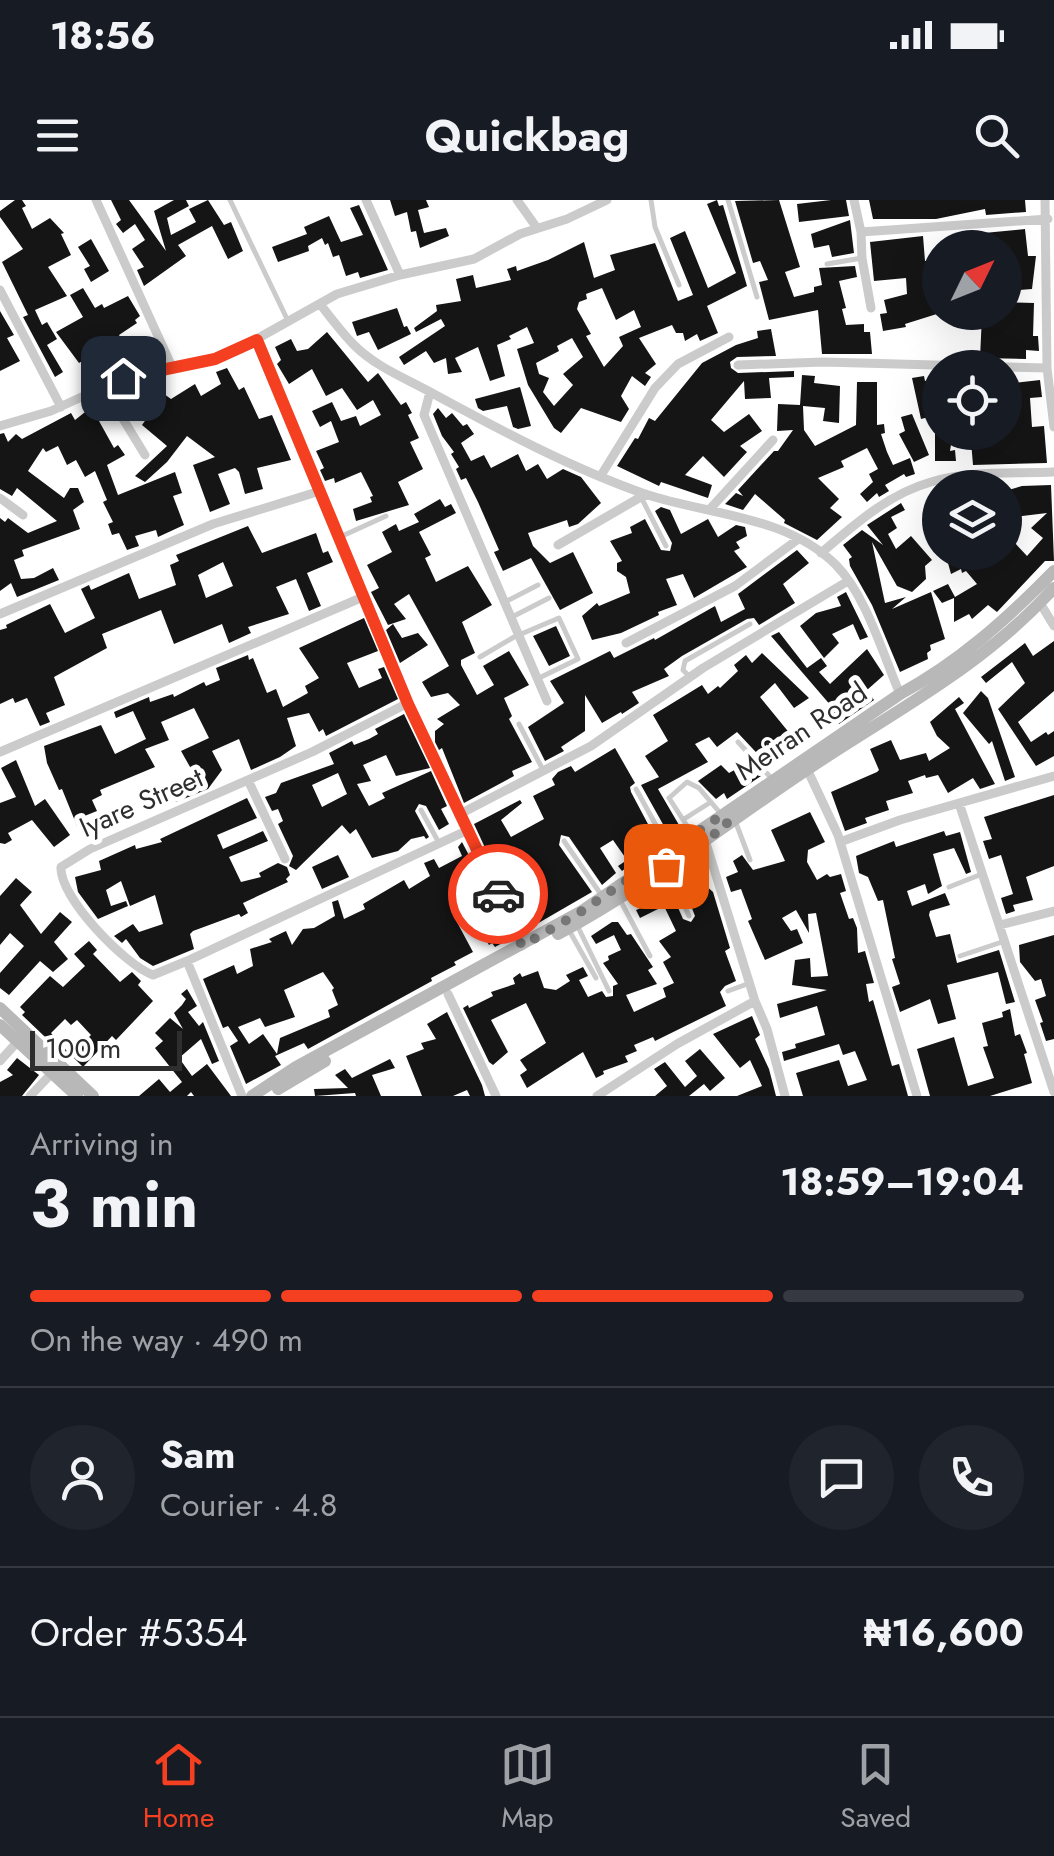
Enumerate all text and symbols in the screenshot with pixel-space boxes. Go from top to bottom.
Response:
text: 18:56 [50,8,155,63]
text: Quickbag [425,103,629,168]
icon: menu [30,108,85,163]
icon: search [969,108,1024,163]
north arrow [922,230,1022,330]
map controls [922,230,1022,570]
pin [81,336,166,421]
button: locate [922,350,1022,450]
icon: home [96,351,151,406]
button: layers [922,470,1022,570]
street label: Meiran Road [727,672,875,791]
street label: Iyare Street [73,757,210,848]
pin [624,824,709,909]
icon: bag [639,839,694,894]
courier [448,844,548,944]
icon: car [471,867,526,922]
scale bar [30,1026,182,1070]
text: 100 m [45,1028,121,1069]
text: Arriving in [30,1121,174,1167]
text: 18:59–19:04 [780,1154,1024,1209]
text: 3 min [30,1157,198,1251]
text: On the way · 490 m [30,1317,303,1363]
button: person [30,1425,135,1530]
button: chat [789,1425,894,1530]
button: phone [919,1425,1024,1530]
text: Sam [160,1427,235,1482]
text: Courier · 4.8 [160,1482,337,1528]
text: Order #5354 [30,1605,247,1660]
text: ₦16,600 [864,1605,1024,1660]
tab: Home [143,1737,214,1838]
tab: Map [500,1737,555,1838]
tab: Saved [840,1737,911,1838]

